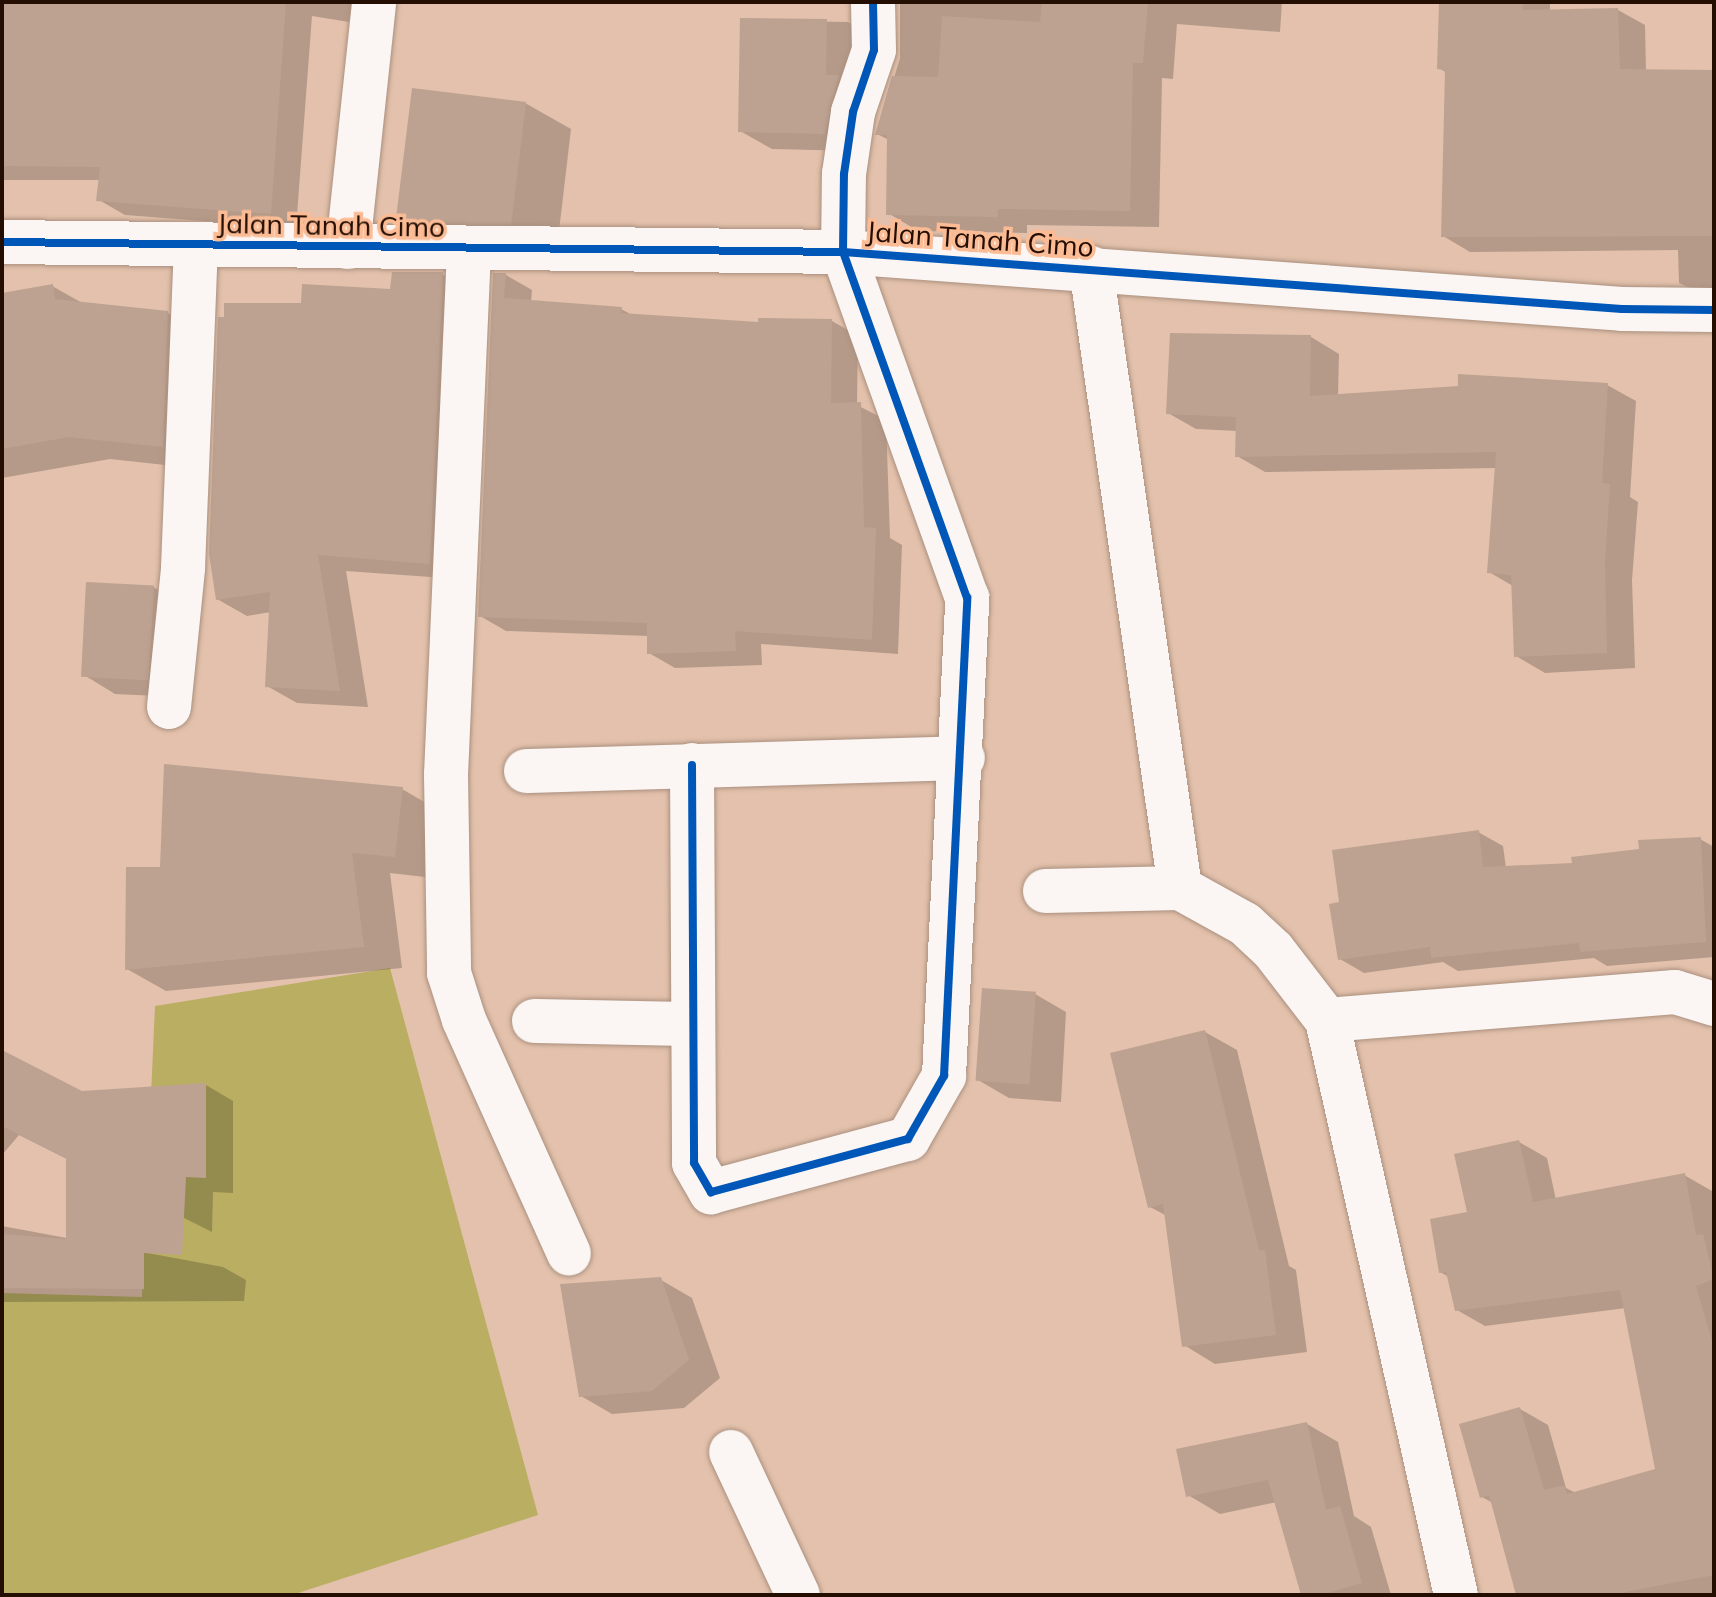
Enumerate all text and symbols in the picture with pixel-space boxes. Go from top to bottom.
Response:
street label: Jalan Tanah Cimo [217,206,445,244]
street label: Jalan Tanah Cimo [865,214,1095,264]

